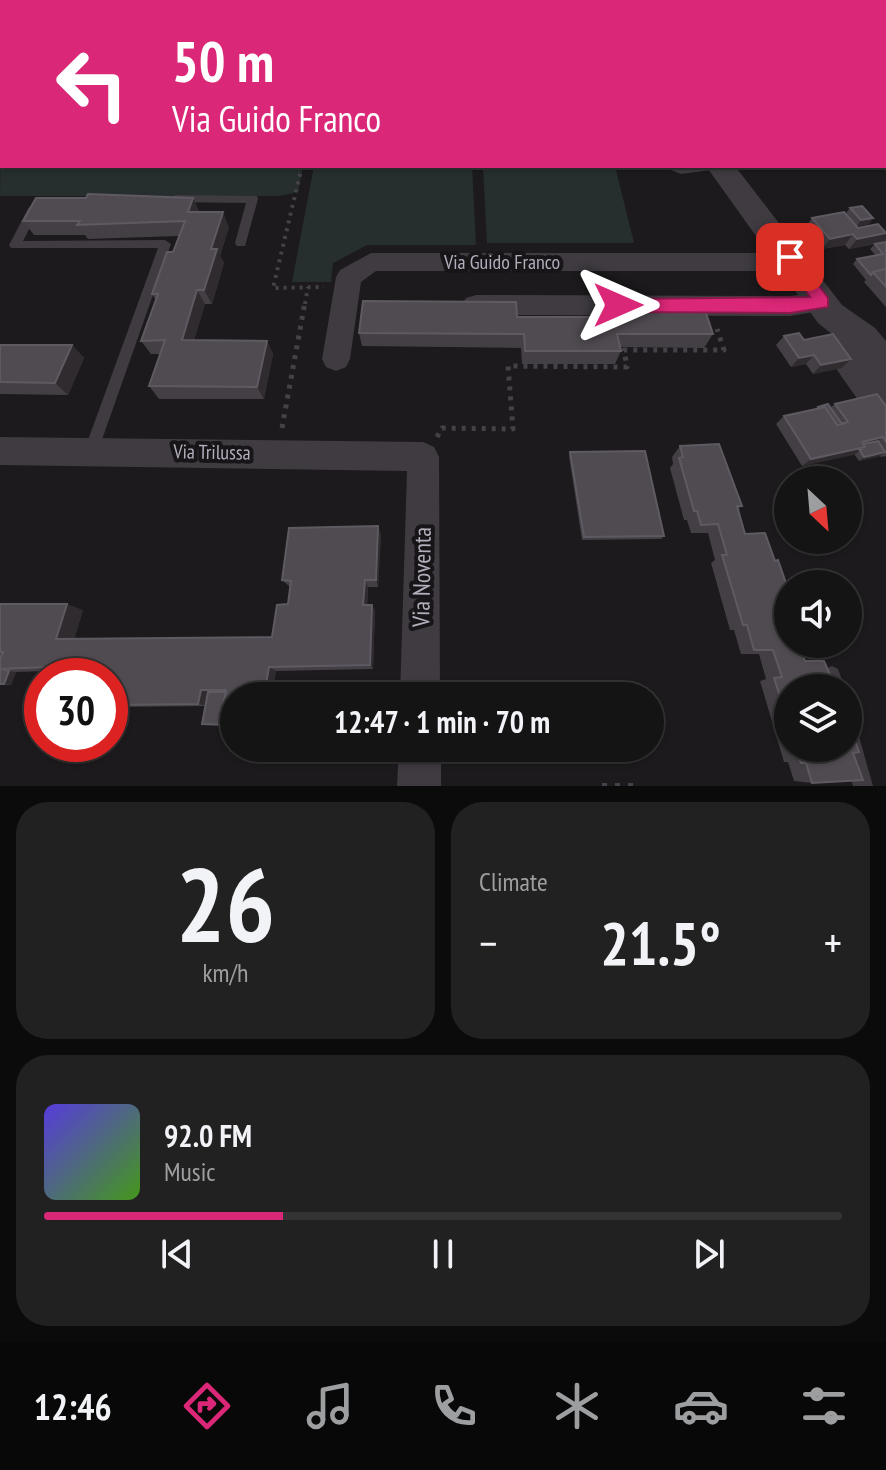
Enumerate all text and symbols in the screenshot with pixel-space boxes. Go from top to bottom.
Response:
text: 50 m [172,25,274,97]
icon: left [40,32,144,136]
text: Via Guido Franco [172,95,381,142]
pin [756,223,824,291]
icon: arrive [768,235,812,279]
street label: Via Guido Franco [443,249,560,275]
position arrow [576,263,660,347]
street label: Via Trilussa [172,438,251,466]
north arrow [774,466,862,554]
map controls [774,466,862,762]
street label: Via Noventa [405,527,438,628]
button: sound [774,570,862,658]
speed limit sign: 30 [24,658,128,762]
button: layers [774,674,862,762]
text: 12:47 · 1 min · 70 m [334,702,550,741]
text: 26 [176,836,275,971]
text: Climate [479,865,548,898]
text: 21.5° [600,904,721,982]
text: − [479,914,497,971]
text: + [824,914,842,971]
text: km/h [202,956,249,989]
text: 92.0 FM [164,1116,252,1155]
text: Music [164,1155,216,1188]
icon: previous [155,1232,199,1276]
icon: pause [421,1232,465,1276]
icon: next [687,1232,731,1276]
icon: directions [179,1378,235,1434]
icon: music [302,1378,358,1434]
icon: phone [426,1378,482,1434]
icon: climate [549,1378,605,1434]
icon: car [673,1378,729,1434]
icon: filters [796,1378,852,1434]
text: 12:46 [34,1383,112,1430]

